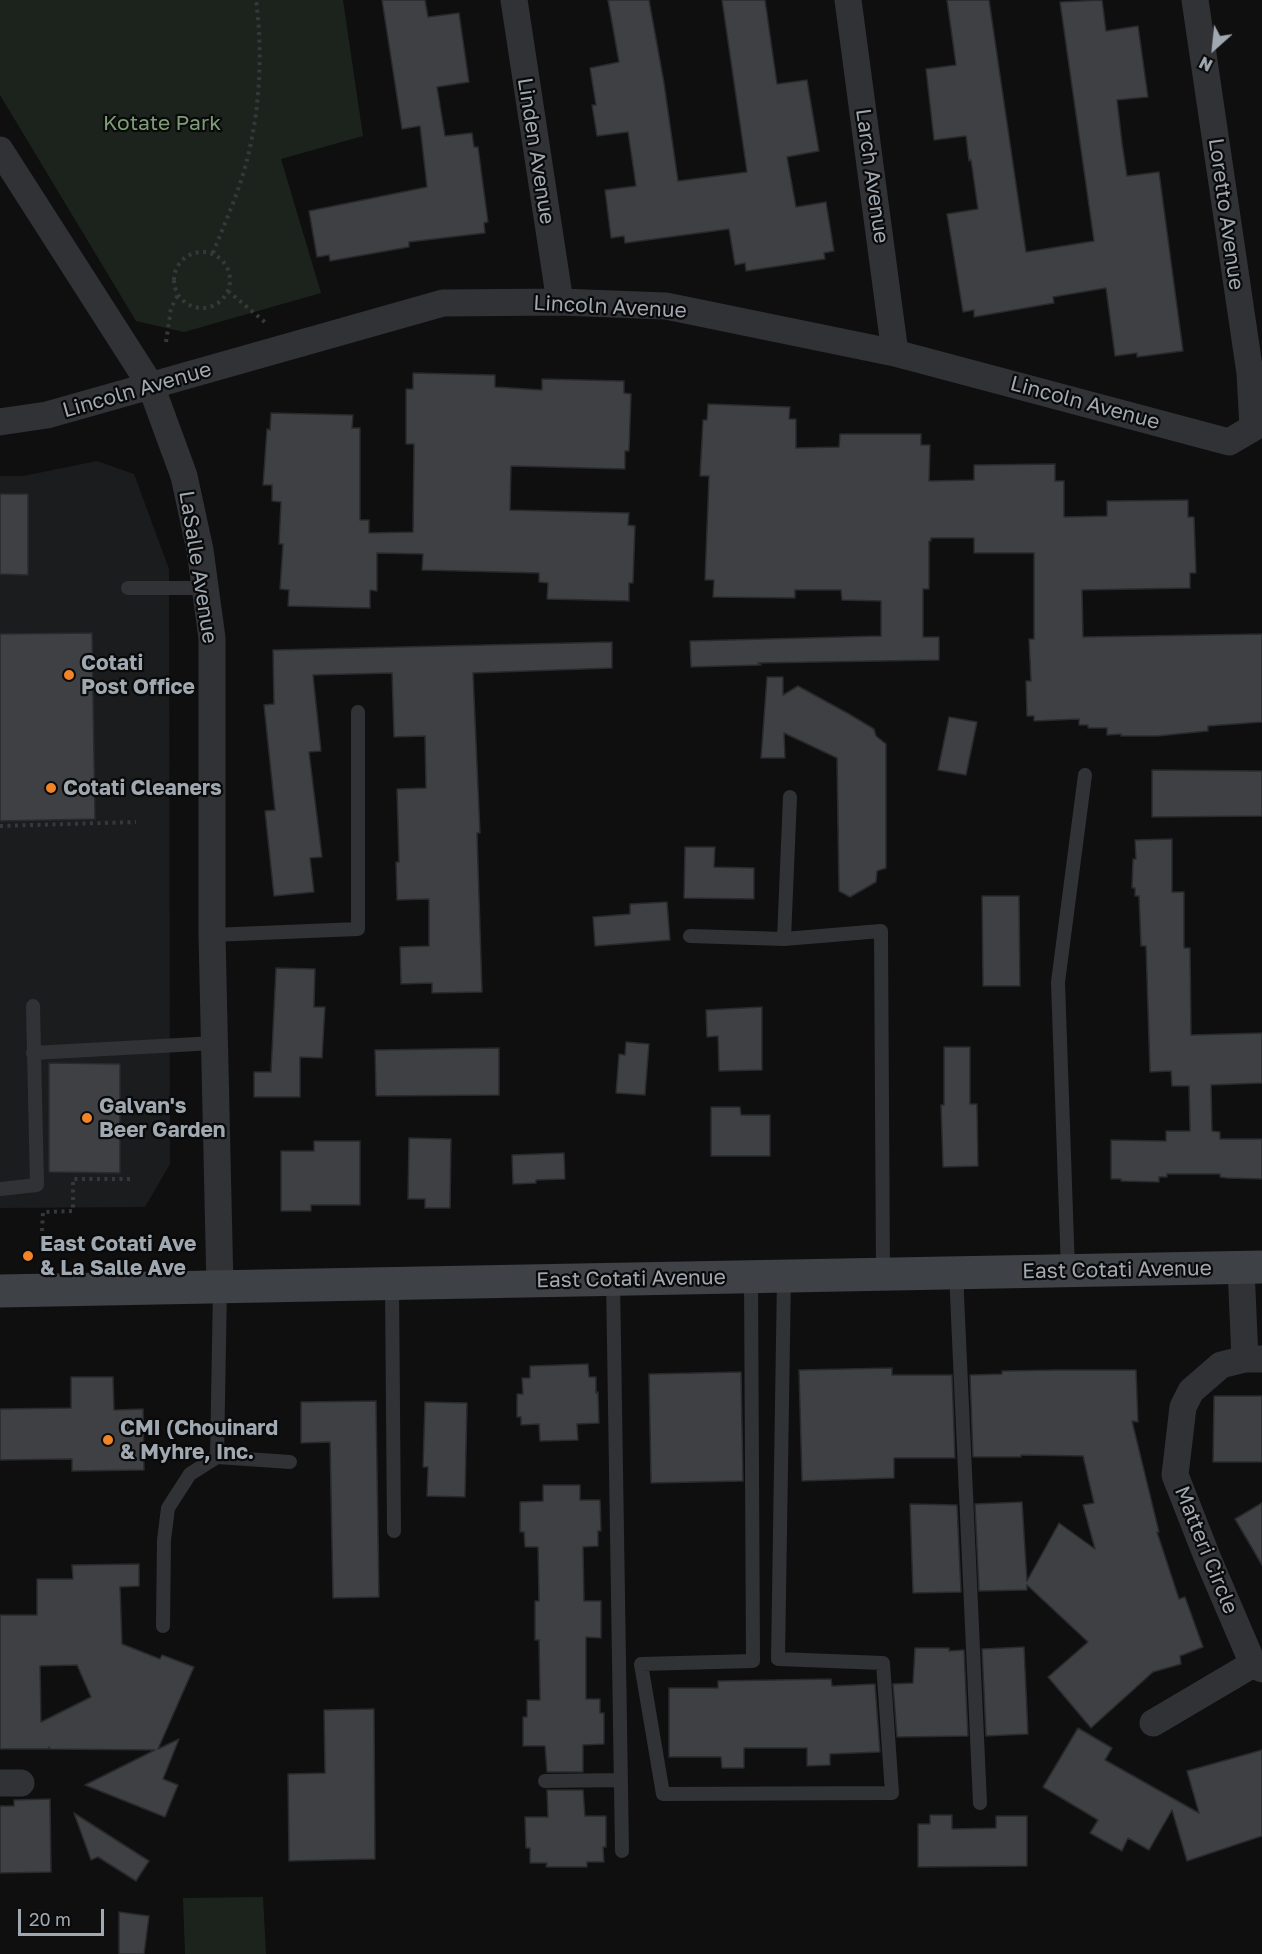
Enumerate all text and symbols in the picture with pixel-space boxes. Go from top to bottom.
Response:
north arrow [1184,18,1244,78]
text: N [1196,52,1216,76]
street label: Linden Avenue [512,76,560,226]
street label: Larch Avenue [850,107,894,245]
park label: Kotate Park [103,110,221,136]
street label: Loretto Avenue [1203,136,1249,292]
street label: Lincoln Avenue [533,290,687,324]
street label: Lincoln Avenue [60,357,214,423]
street label: Lincoln Avenue [1008,371,1162,435]
street label: LaSalle Avenue [173,489,223,645]
place label: Cotati Post Office [81,650,195,700]
marker: Cotati Post Office [62,668,76,682]
place label: Cotati Cleaners [63,775,222,801]
marker: Cotati Cleaners [44,781,58,795]
place label: Galvan's Beer Garden [99,1093,226,1143]
marker: Galvan's Beer Garden [80,1111,94,1125]
place label: East Cotati Ave & La Salle Ave [40,1231,196,1281]
marker: East Cotati Ave & La Salle Ave [21,1249,35,1263]
street label: East Cotati Avenue [1022,1256,1212,1284]
street label: East Cotati Avenue [536,1265,726,1293]
place label: CMI (Chouinard & Myhre, Inc. [120,1415,278,1465]
marker: CMI (Chouinard & Myhre, Inc. [101,1433,115,1447]
street label: Matteri Circle [1169,1482,1243,1618]
scale bar [21,1897,106,1935]
text: 20 m [29,1908,71,1930]

